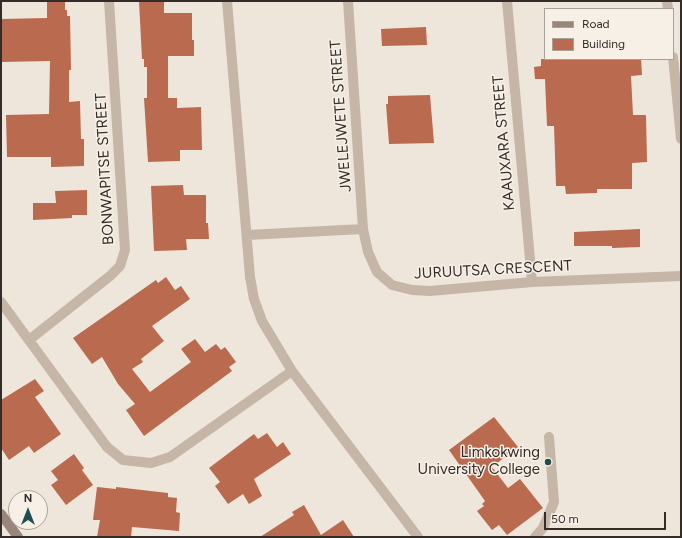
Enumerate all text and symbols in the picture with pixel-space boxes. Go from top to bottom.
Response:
legend [544,8,674,60]
text: Road [582,17,610,31]
text: Building [582,37,625,51]
street label: JWELEJWETE STREET [327,39,355,193]
street label: KAAUXARA STREET [489,75,519,211]
street label: BONWAPITSE STREET [92,93,118,245]
street label: JURUUTSA CRESCENT [414,257,572,283]
place label: Limkokwing University College [418,444,540,479]
marker: Limkokwing University College [543,457,553,467]
north arrow [8,490,48,530]
text: N [24,492,32,505]
scale bar [546,504,668,530]
text: 50 m [551,512,579,526]

